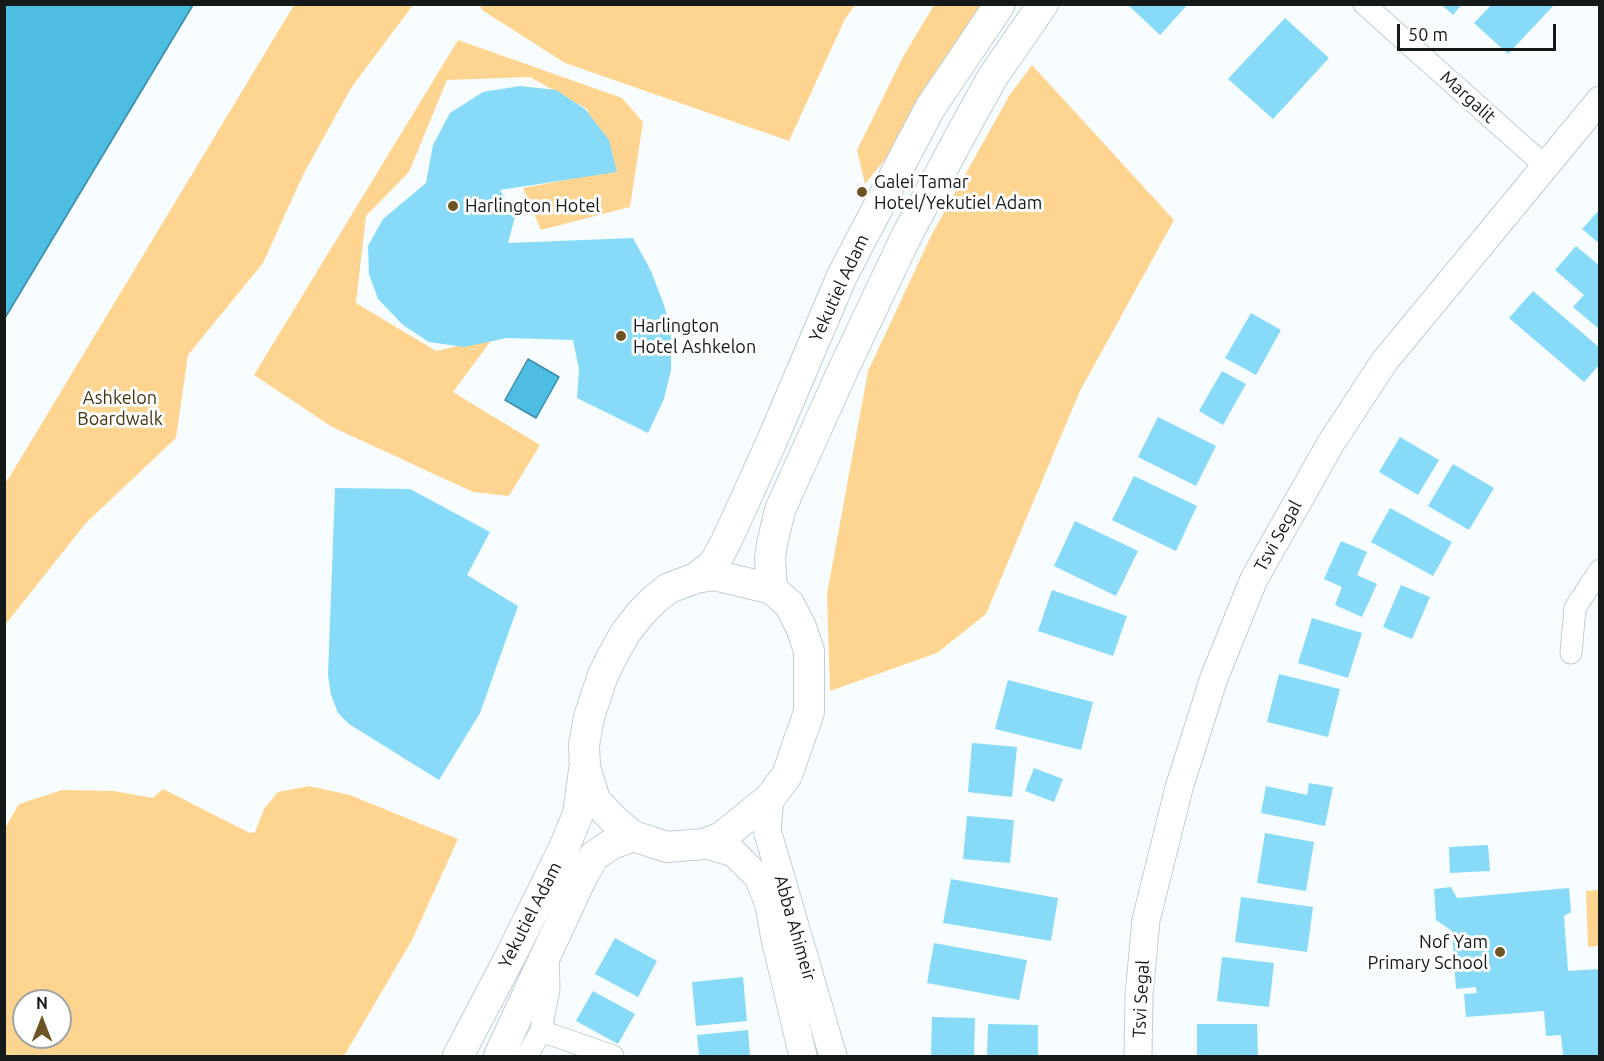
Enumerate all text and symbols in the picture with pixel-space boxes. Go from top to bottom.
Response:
scale bar [1400,12,1559,50]
text: 50 m [1408,24,1448,44]
street label: Margalit [1436,66,1500,128]
place label: Galei Tamar Hotel/Yekutiel Adam [874,171,1042,213]
marker: Galei Tamar Hotel/Yekutiel Adam [855,185,869,199]
place label: Harlington Hotel [465,195,600,217]
marker: Harlington Hotel [446,199,460,213]
street label: Yekutiel Adam [805,231,873,345]
place label: Harlington Hotel Ashkelon [633,315,756,358]
marker: Harlington Hotel Ashkelon [614,329,628,343]
park label: Ashkelon Boardwalk [77,387,163,430]
street label: Tsvi Segal [1250,497,1306,575]
street label: Yekutiel Adam [494,858,566,972]
street label: Abba Ahimeir [770,873,820,983]
place label: Nof Yam Primary School [1367,931,1488,974]
marker: Nof Yam Primary School [1493,945,1507,959]
street label: Tsvi Segal [1128,959,1154,1039]
north arrow [12,989,72,1049]
text: N [36,994,48,1012]

